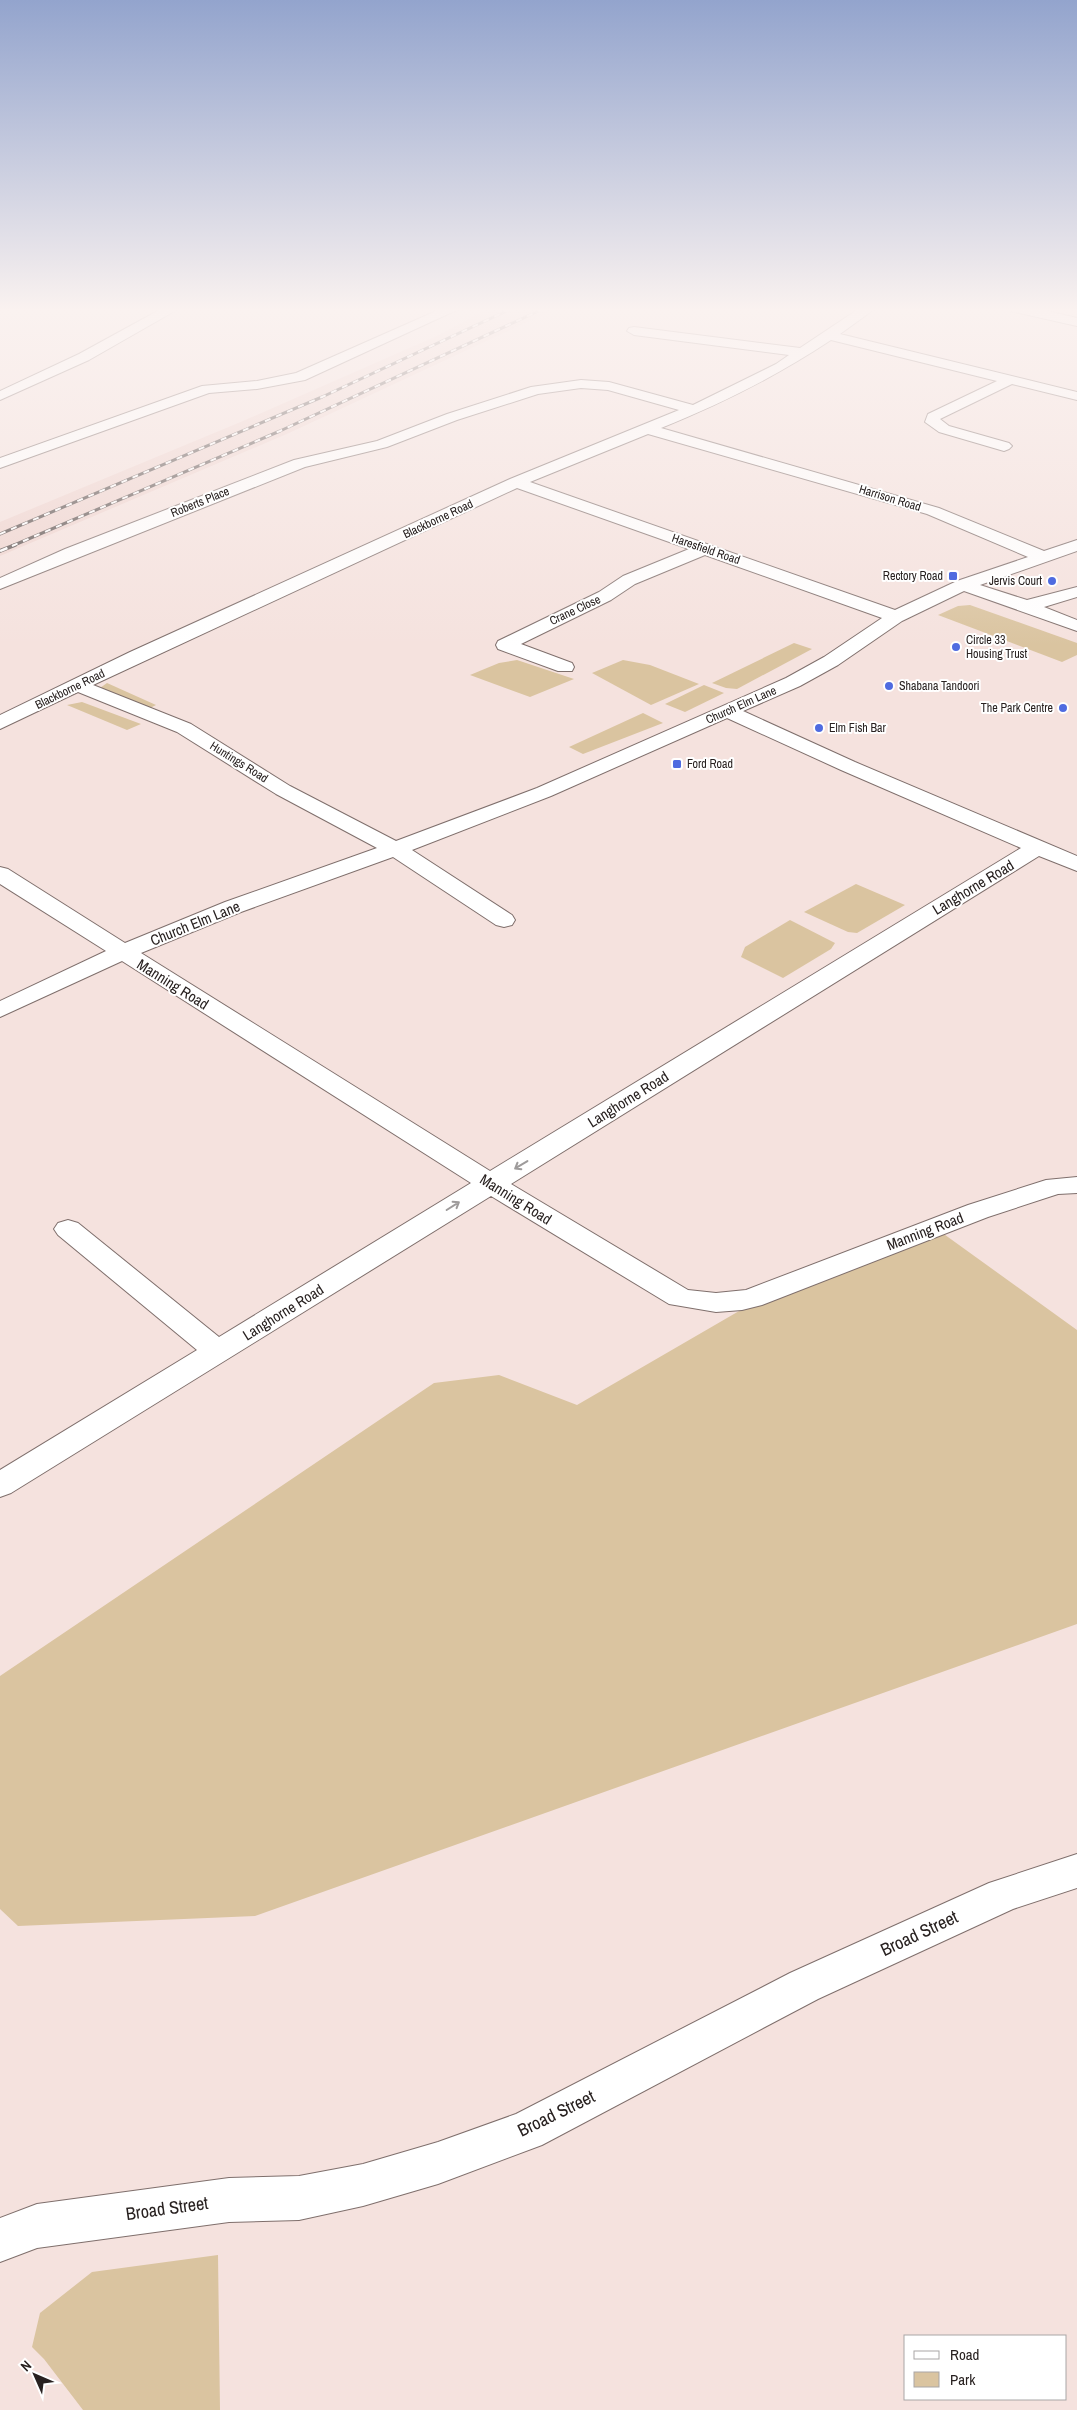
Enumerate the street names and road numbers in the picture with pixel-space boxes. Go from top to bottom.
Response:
street label: Harrison Road [857,481,923,515]
street label: Roberts Place [168,483,232,521]
street label: Blackborne Road [400,496,476,542]
street label: Haresfield Road [670,530,742,568]
street label: Crane Close [547,591,603,629]
street label: Blackborne Road [33,665,107,713]
street label: Church Elm Lane [703,682,779,728]
street label: Huntings Road [207,738,271,786]
street label: Langhorne Road [928,854,1018,920]
street label: Church Elm Lane [147,895,243,951]
street label: Manning Road [133,954,213,1014]
street label: Langhorne Road [584,1066,672,1132]
street label: Manning Road [476,1169,556,1229]
street label: Manning Road [884,1207,966,1255]
street label: Langhorne Road [239,1279,327,1345]
street label: Broad Street [876,1904,962,1962]
street label: Broad Street [513,2084,599,2142]
street label: Broad Street [124,2190,210,2226]

